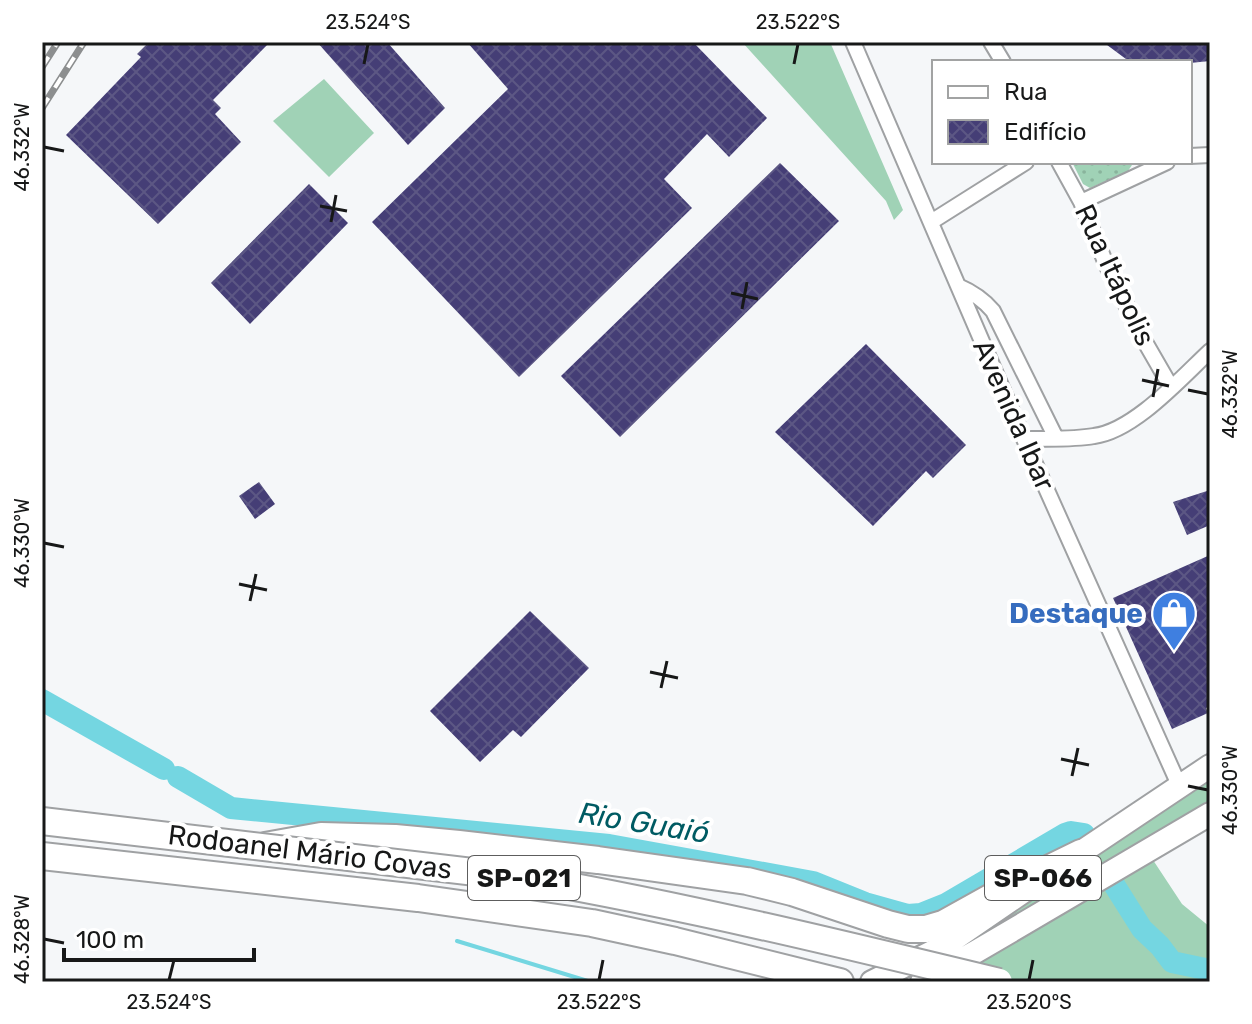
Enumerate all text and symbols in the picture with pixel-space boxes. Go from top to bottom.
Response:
text: 23.524°S [326,10,410,34]
text: 23.522°S [756,10,840,34]
legend [932,60,1192,164]
text: Rua [1004,78,1047,106]
text: 46.332°W [10,102,34,192]
text: Edifício [1004,118,1087,146]
street label: Rua Itápolis [1068,199,1162,351]
street label: Avenida Ibar [966,334,1062,496]
text: 46.332°W [1218,349,1242,439]
text: 46.330°W [10,498,34,588]
shop icon: Destaque [1150,589,1198,652]
place label: Destaque [1009,597,1143,630]
text: 46.330°W [1218,745,1242,835]
water label: Rio Guaió [576,795,712,851]
street label: Rodoanel Mário Covas [166,818,454,886]
road number: SP-021 [468,856,580,900]
road number: SP-066 [985,856,1101,900]
text: 46.328°W [10,894,34,984]
scale bar [64,912,254,962]
text: 100 m [76,926,144,954]
text: 23.524°S [127,990,211,1014]
text: 23.522°S [557,990,641,1014]
text: 23.520°S [986,990,1072,1014]

